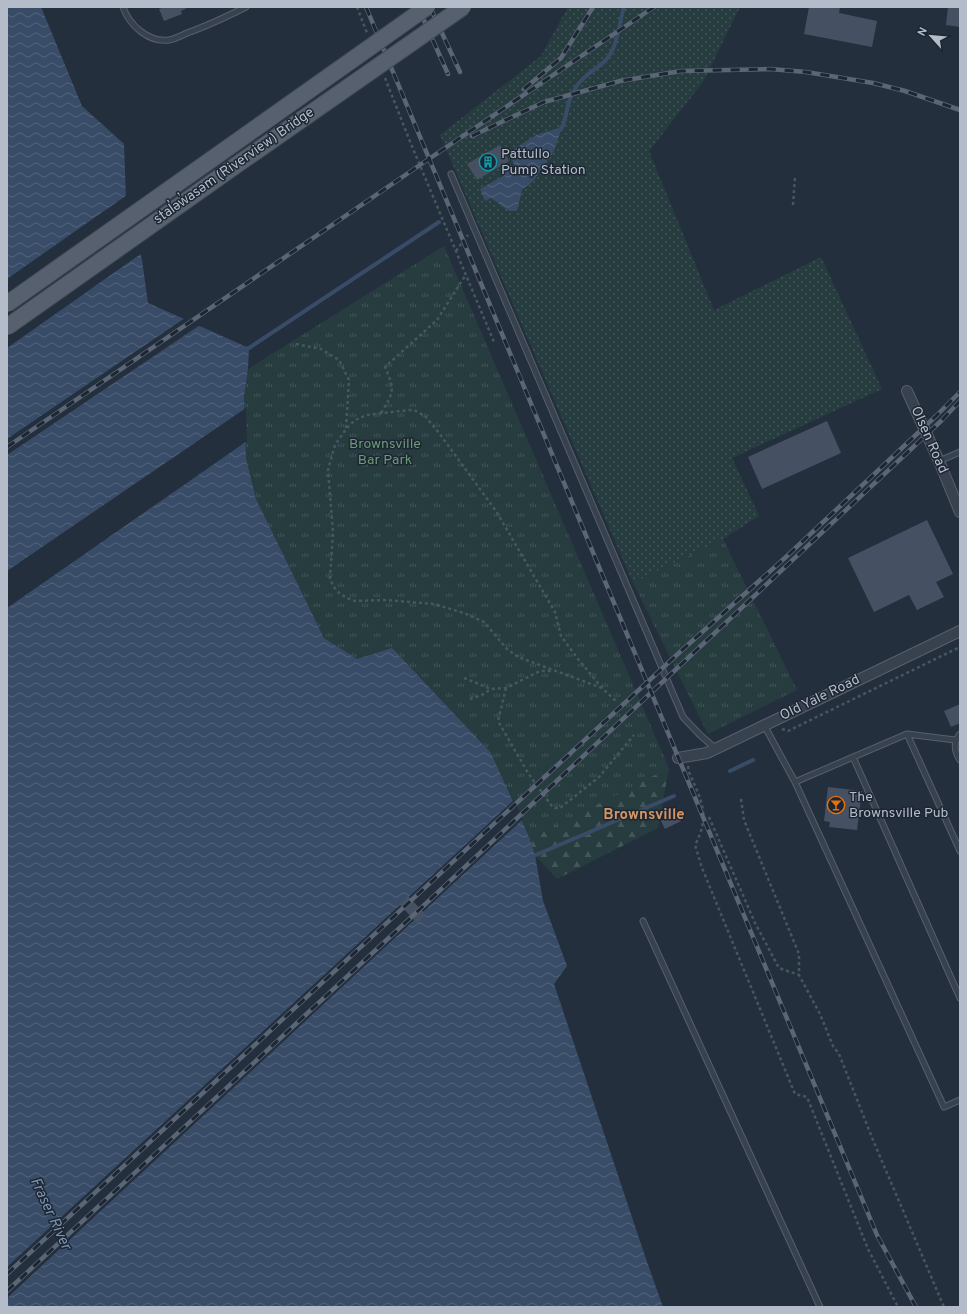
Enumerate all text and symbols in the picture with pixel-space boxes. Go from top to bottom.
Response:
north arrow [911,16,951,56]
text: N [915,25,931,39]
street label: stal̕əw̓asəm (Riverview) Bridge [149,102,317,228]
place label: Pattullo Pump Station [501,146,586,179]
building icon: Pattullo Pump Station [478,152,498,172]
street label: Olsen Road [907,404,951,476]
park label: Brownsville Bar Park [349,436,421,469]
street label: Old Yale Road [777,671,863,725]
place label: The Brownsville Pub [849,789,949,822]
bar icon: The Brownsville Pub [826,795,846,815]
district label: Brownsville [603,806,685,825]
water label: Fraser River [25,1175,76,1254]

